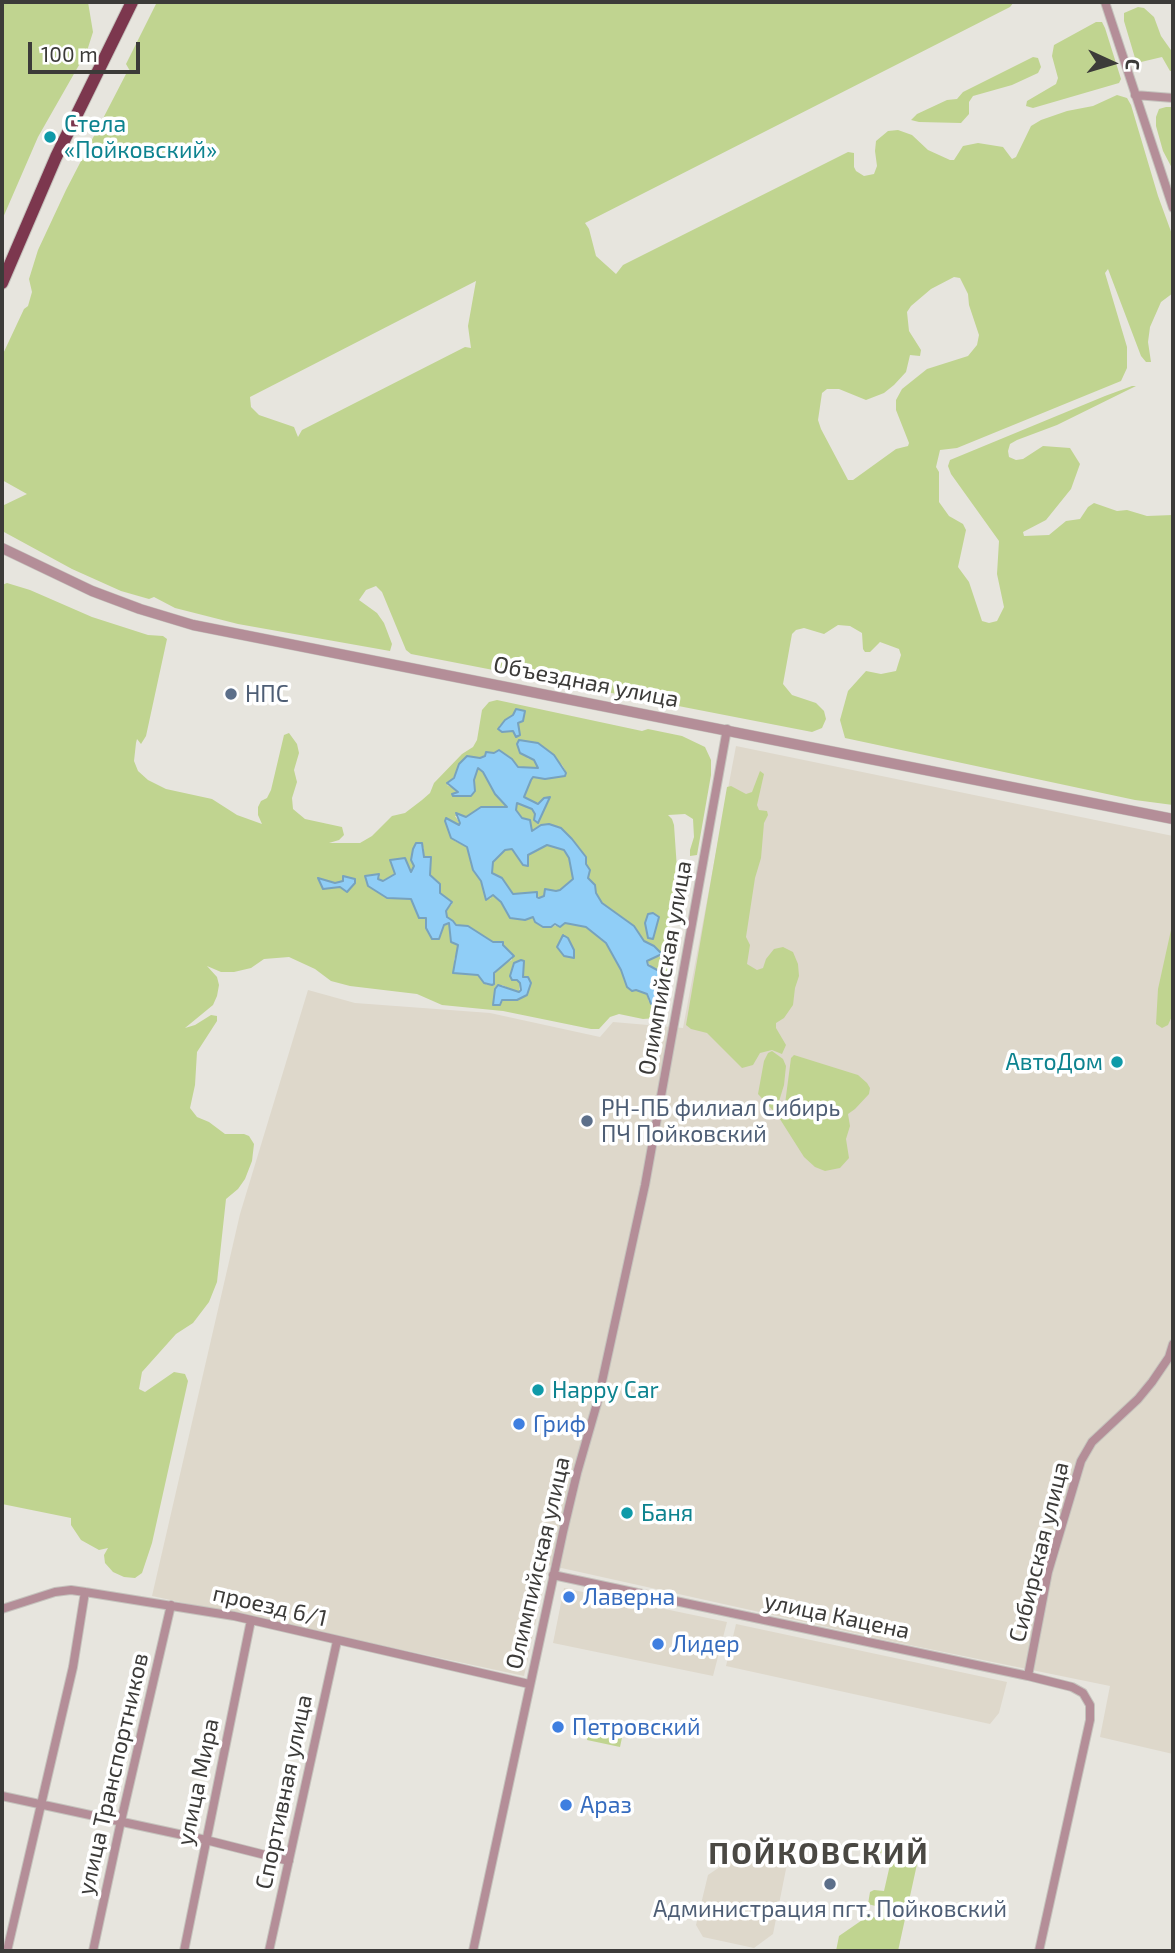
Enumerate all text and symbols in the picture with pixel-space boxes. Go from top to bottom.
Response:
scale bar [32,28,144,72]
north arrow [1077,28,1147,98]
text: 100 m [41,41,98,66]
text: С [1122,58,1145,71]
place label: Стела «Пойковский» [64,110,217,164]
marker: Стела «Пойковский» [42,129,58,145]
street label: Объездная улица [491,650,681,714]
place label: НПС [245,680,289,708]
marker: НПС [223,686,239,702]
street label: Олимпийская улица [633,859,697,1077]
place label: АвтоДом [1006,1048,1103,1076]
marker: АвтоДом [1109,1054,1125,1070]
place label: РН-ПБ филиал Сибирь ПЧ Пойковский [601,1094,840,1148]
marker: РН-ПБ филиал Сибирь ПЧ Пойковский [579,1113,595,1129]
place label: Happy Car [552,1376,659,1404]
marker: Happy Car [530,1382,546,1398]
place label: Гриф [533,1410,586,1438]
marker: Гриф [511,1416,527,1432]
street label: Олимпийская улица [500,1454,576,1672]
street label: Сибирская улица [1003,1459,1075,1645]
place label: Баня [641,1499,693,1527]
marker: Баня [619,1505,635,1521]
street label: проезд 6/1 [210,1579,330,1633]
place label: Лаверна [583,1583,675,1611]
street label: улица Кацена [762,1587,912,1645]
marker: Лаверна [561,1589,577,1605]
place label: Лидер [672,1630,740,1658]
marker: Лидер [650,1636,666,1652]
street label: улица Транспортников [72,1650,154,1898]
street label: Спортивная улица [250,1692,318,1892]
place label: Петровский [572,1713,701,1741]
street label: улица Мира [171,1716,225,1848]
marker: Петровский [550,1719,566,1735]
place label: Араз [580,1791,632,1819]
marker: Араз [558,1797,574,1813]
district label: ПОЙКОВСКИЙ [710,1836,928,1872]
marker: Администрация пгт. Пойковский [822,1876,838,1892]
place label: Администрация пгт. Пойковский [653,1895,1007,1923]

